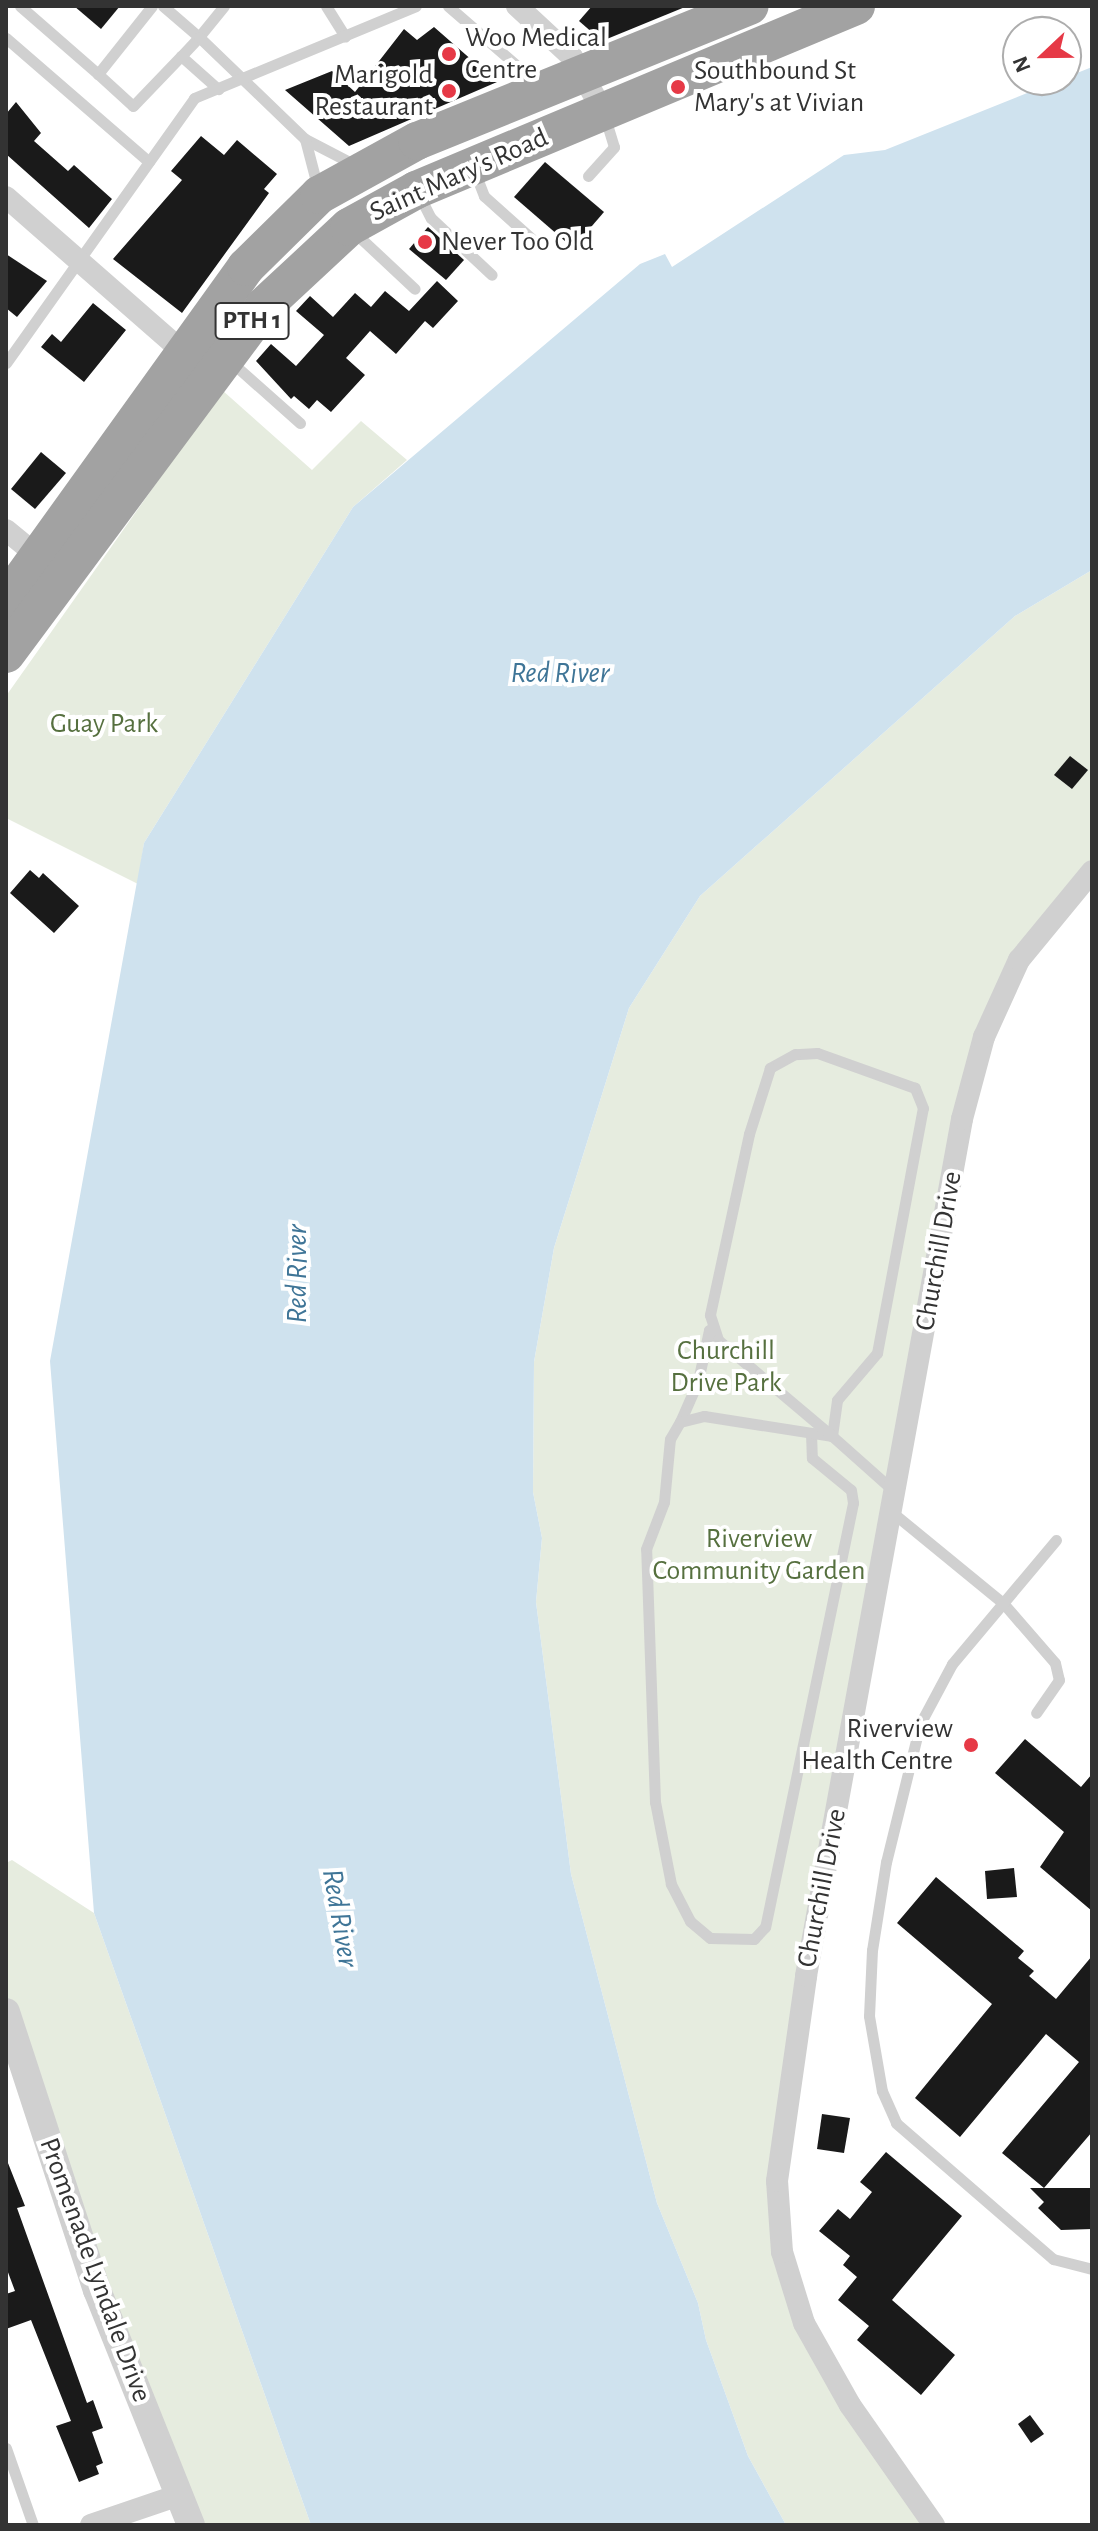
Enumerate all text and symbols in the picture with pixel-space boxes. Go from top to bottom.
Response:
north arrow [1002,16,1082,96]
place label: Woo Medical Centre [465,21,607,87]
marker: Woo Medical Centre [440,45,458,63]
text: N [1009,53,1035,75]
place label: Southbound St Mary's at Vivian [694,54,864,120]
place label: Marigold Restaurant [315,58,433,124]
marker: Southbound St Mary's at Vivian [669,78,687,96]
marker: Marigold Restaurant [440,82,458,100]
street label: Saint Mary's Road [365,121,553,229]
place label: Never Too Old [441,225,594,259]
marker: Never Too Old [416,233,434,251]
road number: PTH 1 [214,299,290,343]
water label: Red River [510,655,610,691]
park label: Guay Park [50,707,158,741]
street label: Churchill Drive [908,1169,970,1333]
water label: Red River [279,1224,315,1324]
park label: Churchill Drive Park [670,1334,782,1400]
park label: Riverview Community Garden [653,1522,865,1588]
place label: Riverview Health Centre [801,1712,953,1778]
marker: Riverview Health Centre [960,1734,982,1756]
street label: Churchill Drive [790,1806,854,1970]
water label: Red River [314,1866,366,1970]
street label: Promenade Lyndale Drive [32,2133,158,2407]

